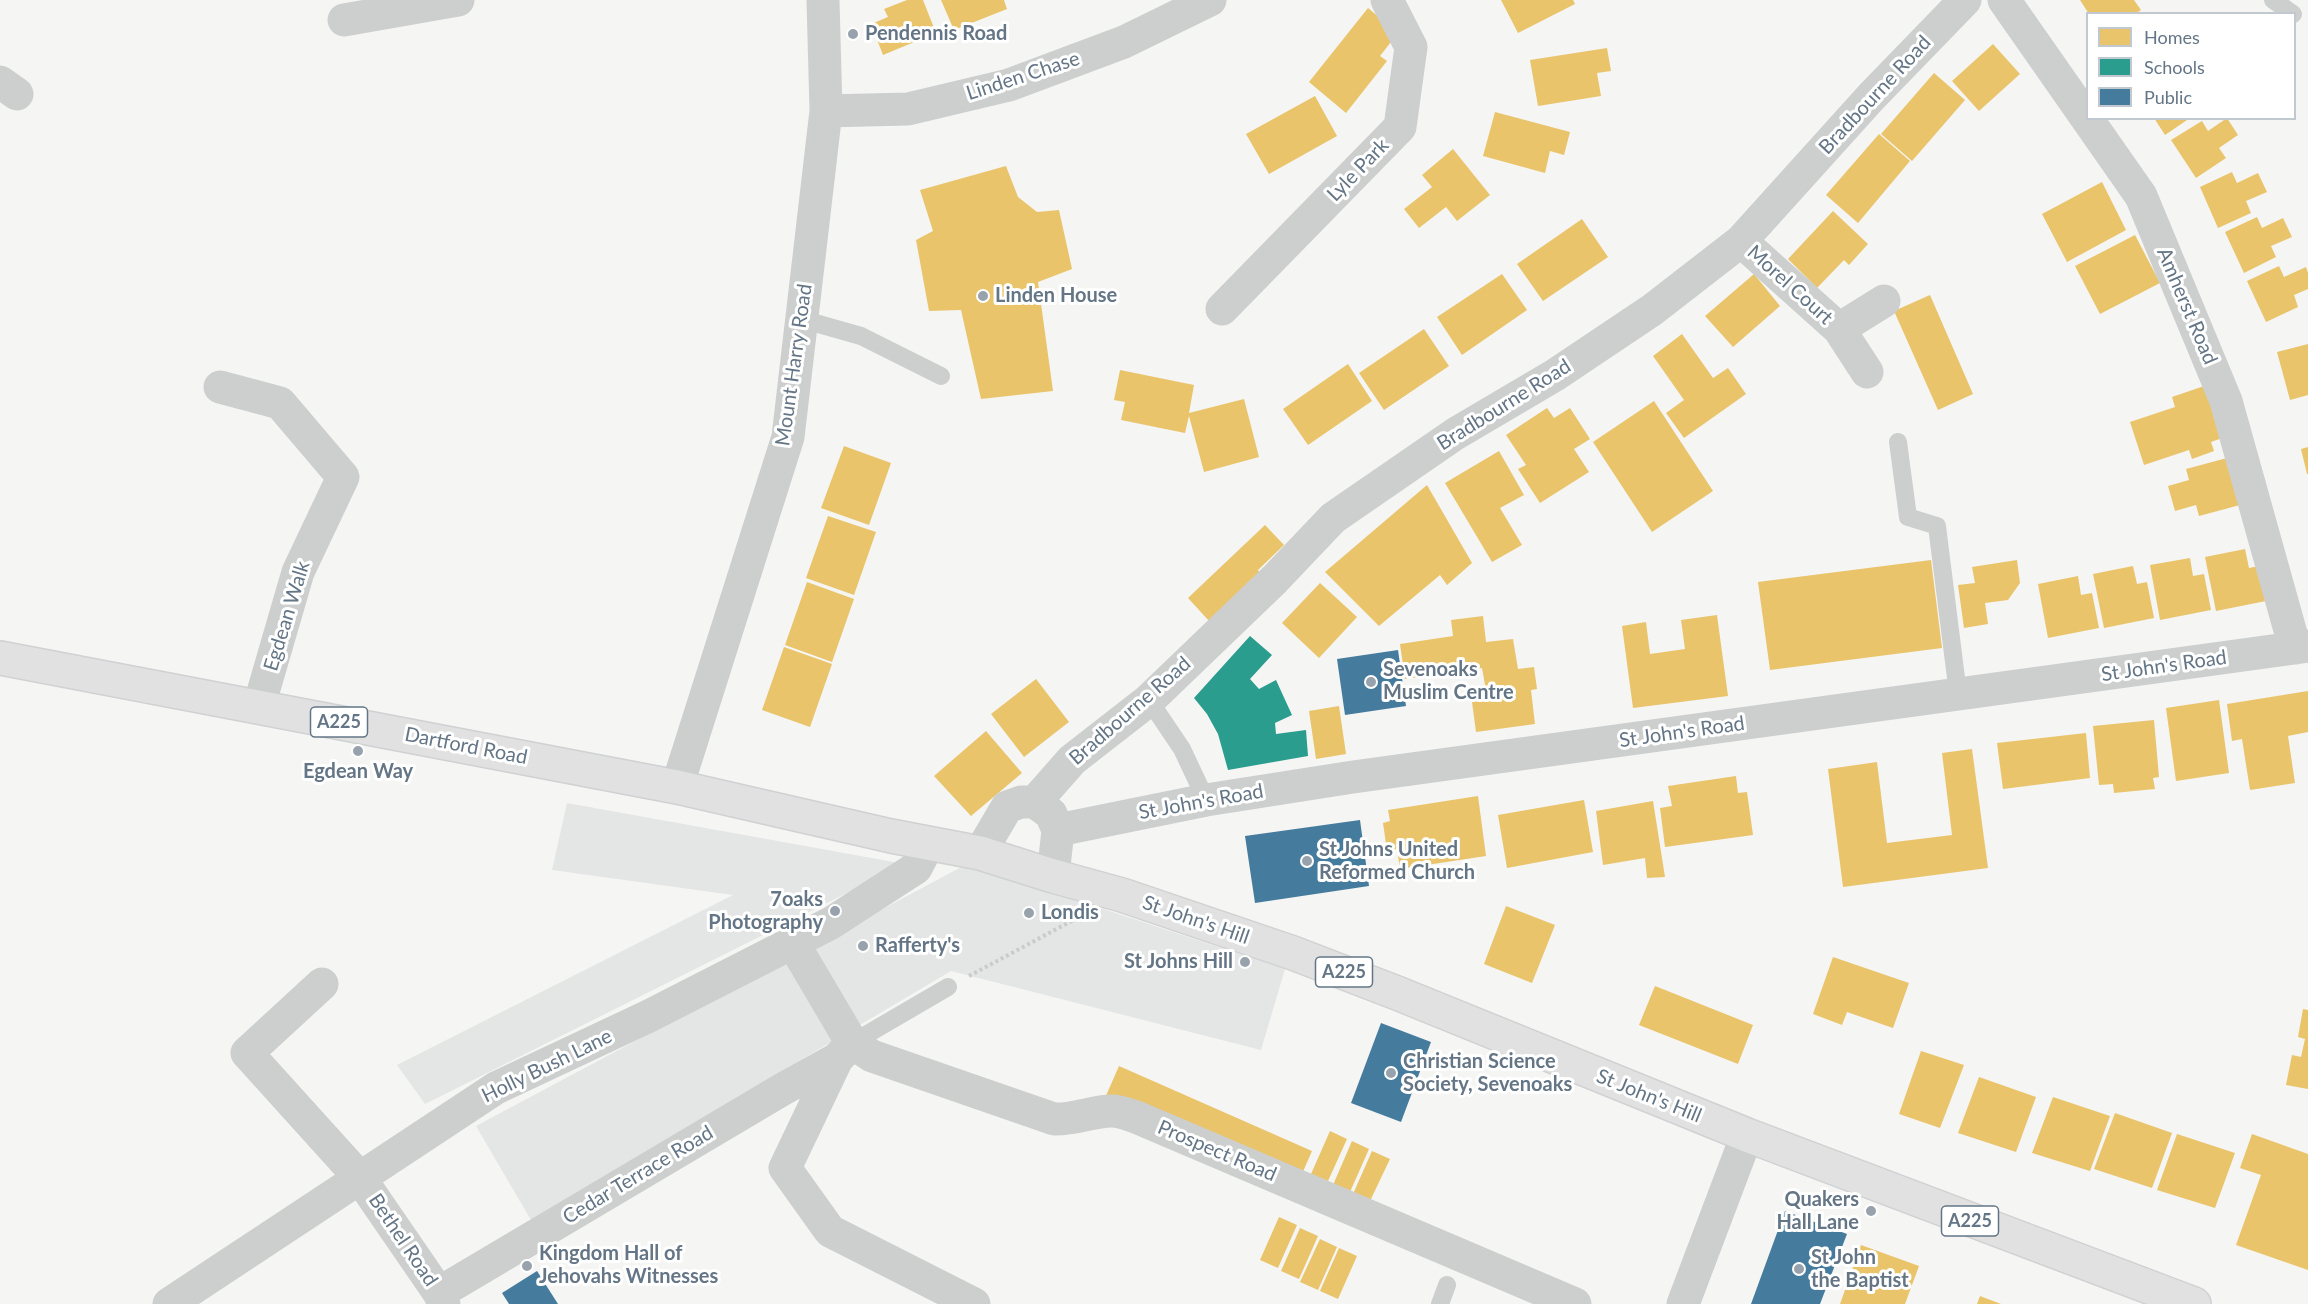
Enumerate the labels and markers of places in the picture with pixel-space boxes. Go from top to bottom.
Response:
place label: Pendennis Road [865,22,1007,46]
marker: Pendennis Road [846,27,860,41]
place label: Linden House [995,284,1117,308]
marker: Linden House [976,289,990,303]
place label: Sevenoaks Muslim Centre [1383,658,1514,705]
marker: Sevenoaks Muslim Centre [1364,675,1378,689]
marker: Egdean Way [351,744,365,758]
place label: Egdean Way [303,760,413,784]
place label: St Johns United Reformed Church [1319,838,1475,885]
marker: St Johns United Reformed Church [1300,854,1314,868]
place label: 7oaks Photography [708,888,823,935]
place label: Londis [1041,901,1099,925]
marker: 7oaks Photography [828,904,842,918]
marker: Londis [1022,906,1036,920]
place label: Rafferty's [875,934,960,958]
marker: Rafferty's [856,939,870,953]
place label: St Johns Hill [1124,950,1233,974]
marker: St Johns Hill [1238,955,1252,969]
place label: Christian Science Society, Sevenoaks [1403,1050,1572,1097]
marker: Christian Science Society, Sevenoaks [1384,1066,1398,1080]
place label: Quakers Hall Lane [1776,1188,1859,1235]
marker: Quakers Hall Lane [1864,1204,1878,1218]
place label: Kingdom Hall of Jehovahs Witnesses [539,1242,718,1289]
place label: St John the Baptist [1811,1246,1909,1293]
marker: Kingdom Hall of Jehovahs Witnesses [520,1259,534,1273]
marker: St John the Baptist [1792,1262,1806,1276]

